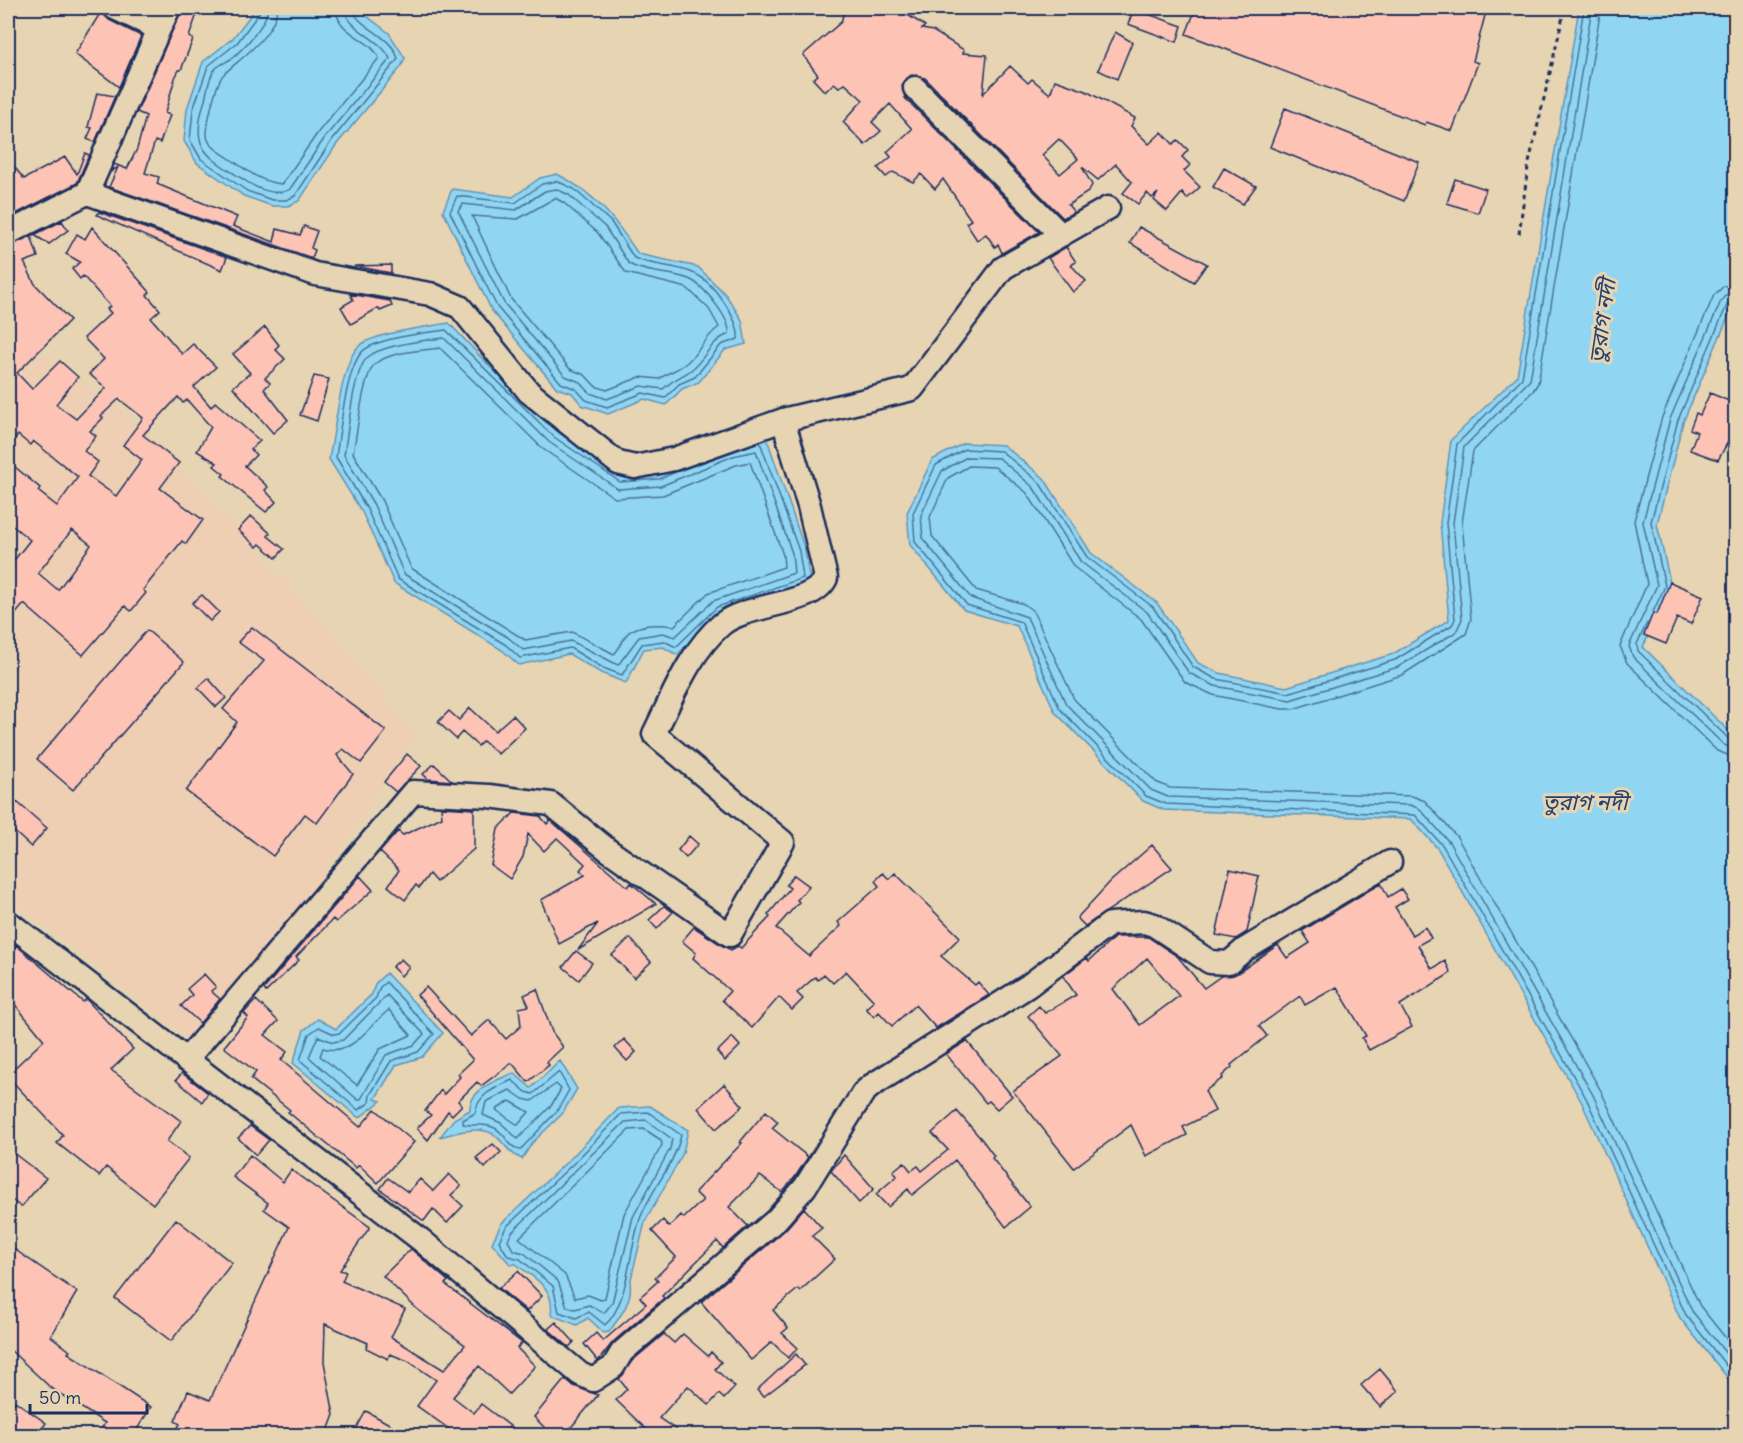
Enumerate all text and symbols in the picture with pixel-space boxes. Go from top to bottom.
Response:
water label: তুরাগ নদী [1582,273,1622,365]
water label: তুরাগ নদী [1542,788,1632,816]
scale bar [30,1377,147,1415]
text: 50 m [39,1386,81,1409]

